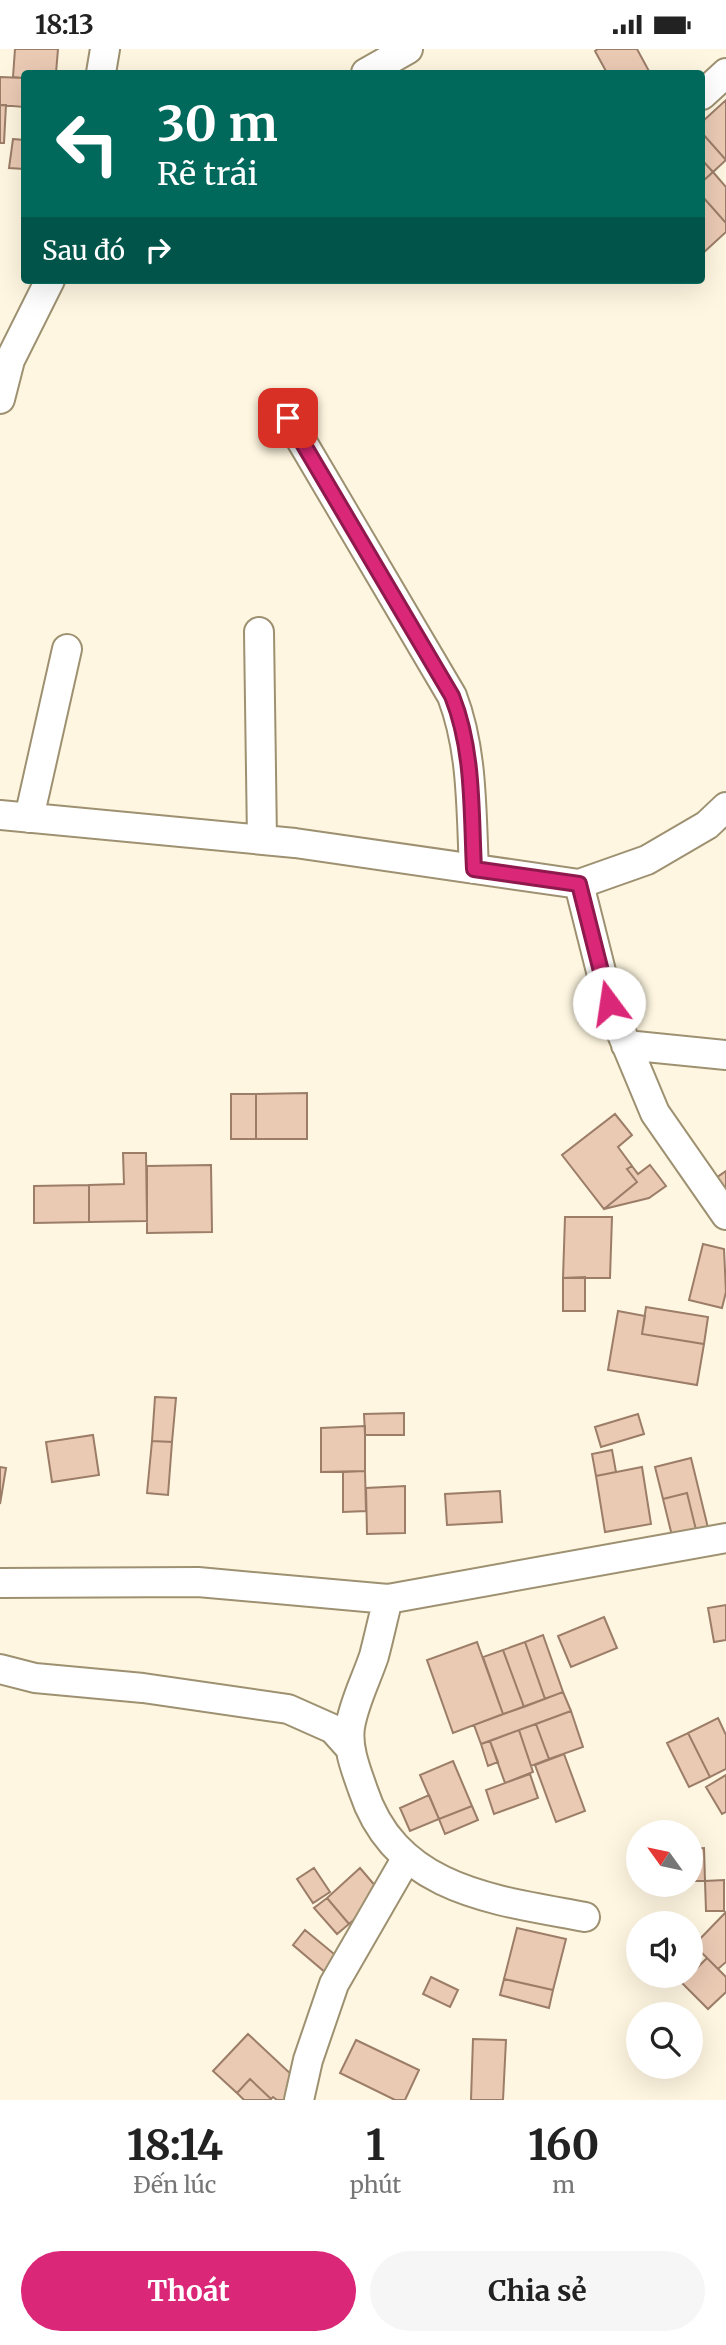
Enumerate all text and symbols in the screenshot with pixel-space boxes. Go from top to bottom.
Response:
text: 18:13 [35,8,94,41]
text: 30 m [157,93,278,154]
icon: left [42,98,133,189]
text: Rẽ trái [157,154,258,194]
icon: right [139,231,177,269]
text: Sau đó [42,234,125,267]
pin [258,388,318,448]
icon: arrive [269,399,307,437]
position arrow [572,966,646,1040]
north arrow [626,1820,704,1897]
map controls [626,1820,703,2079]
button: sound [626,1911,703,1988]
button: search [626,2002,703,2079]
text: 18:14 [127,2119,223,2171]
text: 1 [366,2119,385,2171]
text: 160 [528,2119,599,2171]
text: Đến lúc [133,2170,216,2199]
text: phút [350,2170,401,2199]
text: m [552,2170,575,2199]
button: Thoát [21,2251,356,2331]
button: Chia sẻ [370,2251,705,2331]

